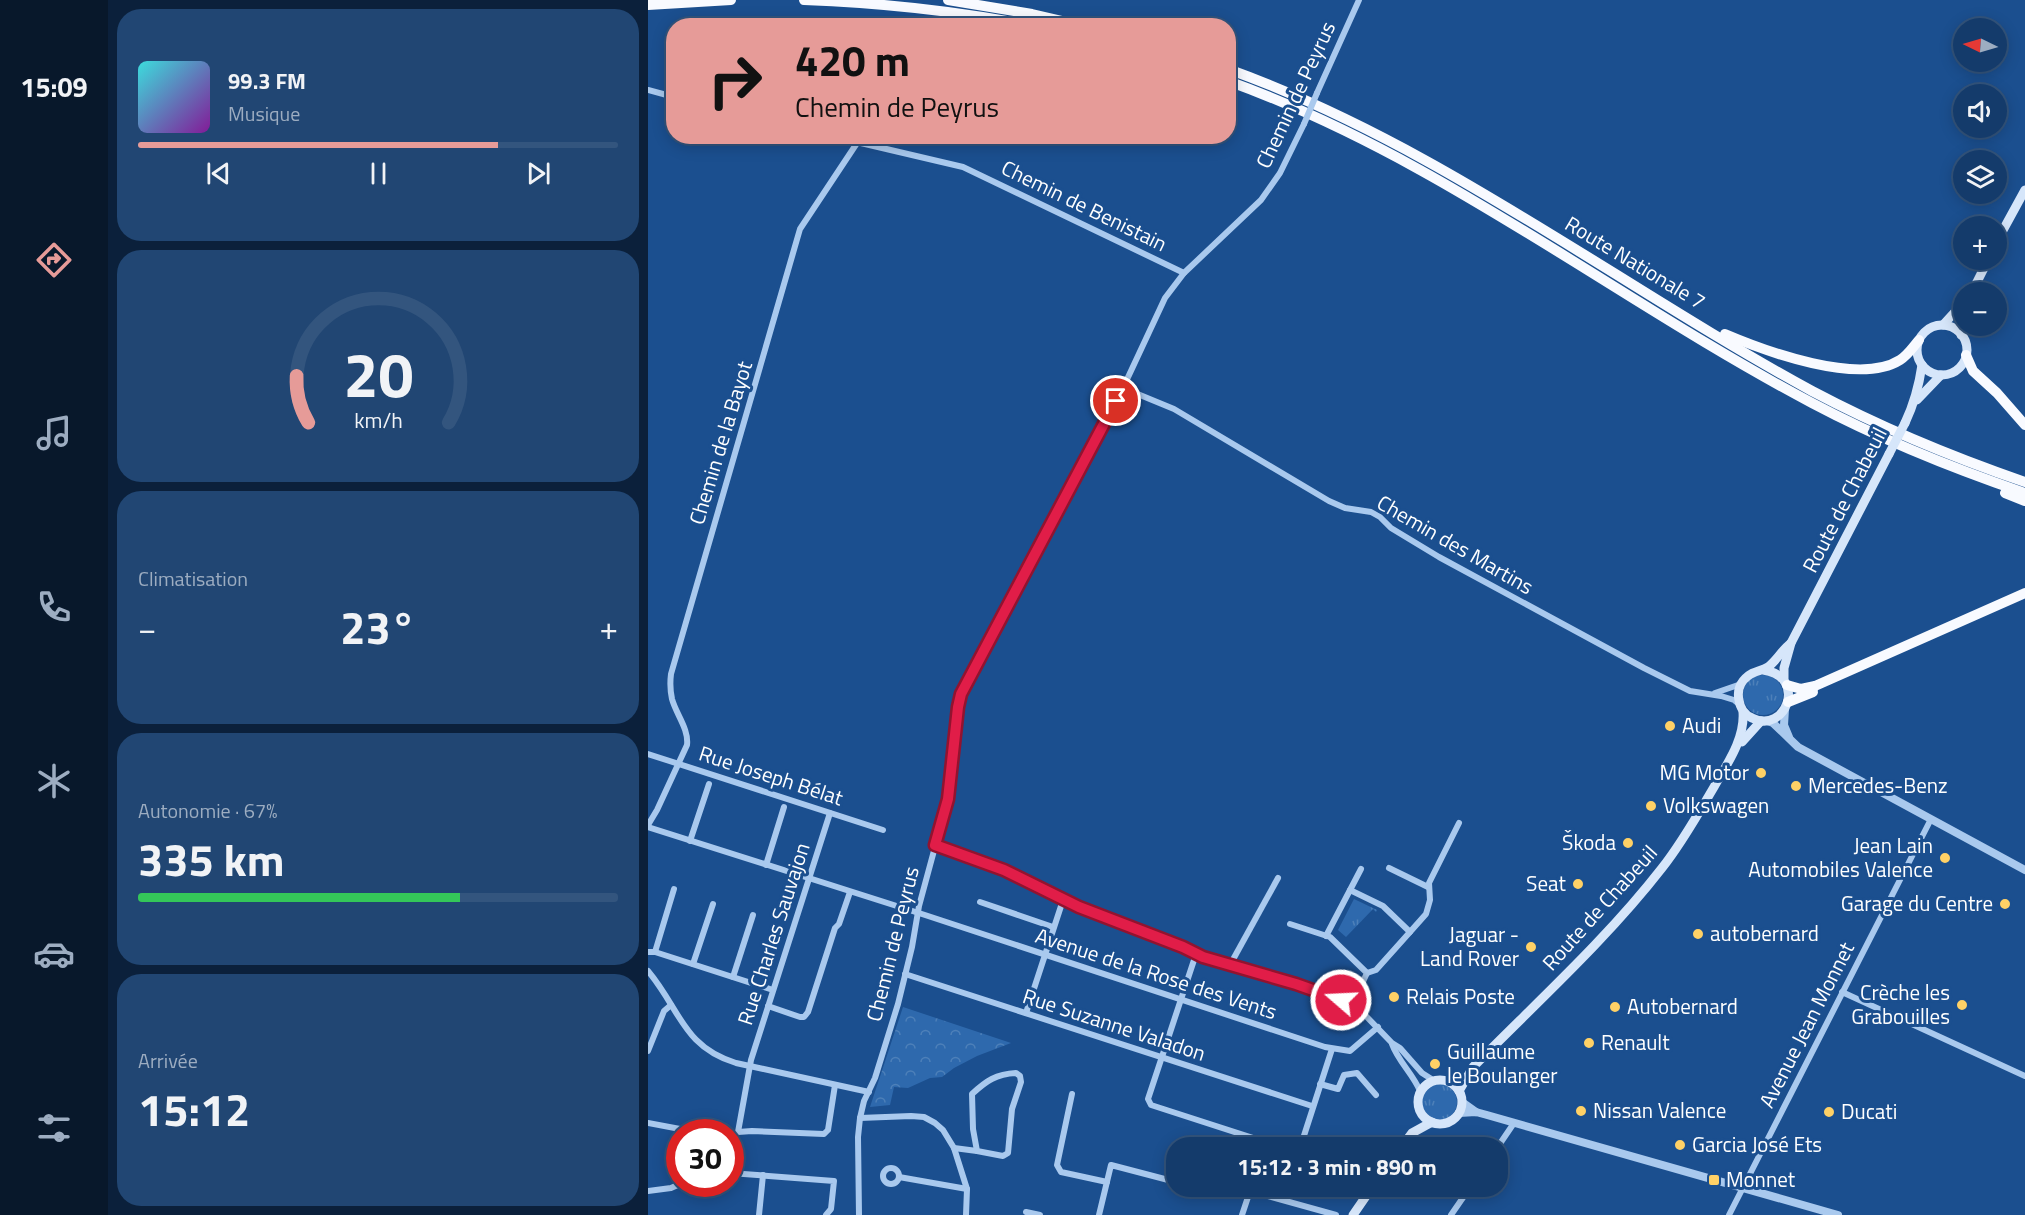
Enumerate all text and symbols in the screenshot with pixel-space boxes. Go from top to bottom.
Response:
street label: Chemin de Peyrus [1247,16,1343,173]
north arrow [1953,18,2007,72]
map controls [1953,18,2007,336]
text: 420 m [795,28,910,92]
icon: right [696,42,774,120]
text: 99.3 FM [228,64,306,98]
text: 15:09 [20,66,88,107]
button: sound [1953,84,2007,138]
text: Chemin de Peyrus [795,86,999,127]
text: Musique [228,98,300,129]
button: layers [1953,150,2007,204]
street label: Chemin de Benistain [996,151,1173,259]
icon: previous [202,157,235,190]
icon: pause [362,157,395,190]
icon: next [522,157,555,190]
street label: Route Nationale 7 [1559,207,1712,317]
button: + [1953,216,2007,270]
icon: directions [33,239,75,281]
button: − [1953,282,2007,336]
text: 20 [343,326,413,421]
street label: Chemin de la Bayot [680,356,760,528]
pin [1090,375,1141,426]
icon: arrive [1099,384,1132,417]
text: km/h [354,405,402,437]
icon: music [33,412,75,454]
street label: Route de Chabeuil [1794,421,1895,578]
street label: Chemin des Martins [1371,486,1540,602]
text: Climatisation [138,563,248,594]
icon: phone [33,586,75,628]
text: 23° [340,593,416,661]
text: − [138,603,156,653]
text: + [600,603,618,653]
place label: Audi [1682,709,1721,741]
marker: Audi [1663,719,1677,733]
street label: Rue Joseph Bélat [695,737,848,814]
place label: MG Motor [1660,756,1749,788]
icon: climate [33,760,75,802]
marker: MG Motor [1754,766,1768,780]
place label: Mercedes-Benz [1808,769,1948,801]
marker: Mercedes-Benz [1789,779,1803,793]
place label: Volkswagen [1663,789,1769,821]
text: Autonomie · 67% [138,795,277,826]
marker: Volkswagen [1644,799,1658,813]
text: 335 km [138,825,284,893]
place label: Škoda [1562,826,1616,858]
place label: Jean Lain Automobiles Valence [1748,829,1933,885]
marker: Škoda [1621,836,1635,850]
street label: Route de Chabeuil [1534,837,1664,977]
street label: Rue Charles Sauvajon [728,838,818,1029]
marker: Jean Lain Automobiles Valence [1938,851,1952,865]
street label: Chemin de Peyrus [857,863,927,1025]
place label: Seat [1526,867,1567,899]
marker: Seat [1571,877,1585,891]
place label: Garage du Centre [1841,887,1993,919]
marker: Garage du Centre [1998,897,2012,911]
place label: autobernard [1710,917,1819,949]
place label: Jaguar - Land Rover [1420,918,1519,974]
street label: Avenue de la Rose des Vents [1032,919,1281,1027]
marker: autobernard [1691,927,1705,941]
icon: car [33,933,75,975]
street label: Avenue Jean Monnet [1750,935,1862,1113]
marker: Jaguar - Land Rover [1524,940,1538,954]
position arrow [1309,968,1373,1032]
place label: Crèche les Grabouilles [1851,976,1950,1032]
street label: Rue Suzanne Valadon [1019,979,1210,1069]
place label: Relais Poste [1406,980,1515,1012]
marker: Relais Poste [1387,990,1401,1004]
place label: Autobernard [1627,990,1738,1022]
marker: Crèche les Grabouilles [1955,998,1969,1012]
marker: Autobernard [1608,1000,1622,1014]
place label: Renault [1601,1026,1670,1058]
place label: Guillaume le Boulanger [1447,1035,1558,1091]
marker: Renault [1582,1036,1596,1050]
text: Arrivée [138,1045,198,1076]
marker: Guillaume le Boulanger [1428,1057,1442,1071]
text: 15:12 [138,1075,250,1143]
place label: Nissan Valence [1593,1094,1726,1126]
place label: Ducati [1841,1095,1897,1127]
marker: Nissan Valence [1574,1104,1588,1118]
marker: Ducati [1822,1105,1836,1119]
icon: filters [33,1107,75,1149]
speed limit sign: 30 [666,1119,744,1197]
place label: Garcia José Ets [1692,1128,1822,1160]
marker: Garcia José Ets [1673,1138,1687,1152]
text: 15:12 · 3 min · 890 m [1237,1150,1437,1184]
place label: Monnet [1726,1163,1796,1195]
marker: Monnet [1707,1173,1721,1187]

